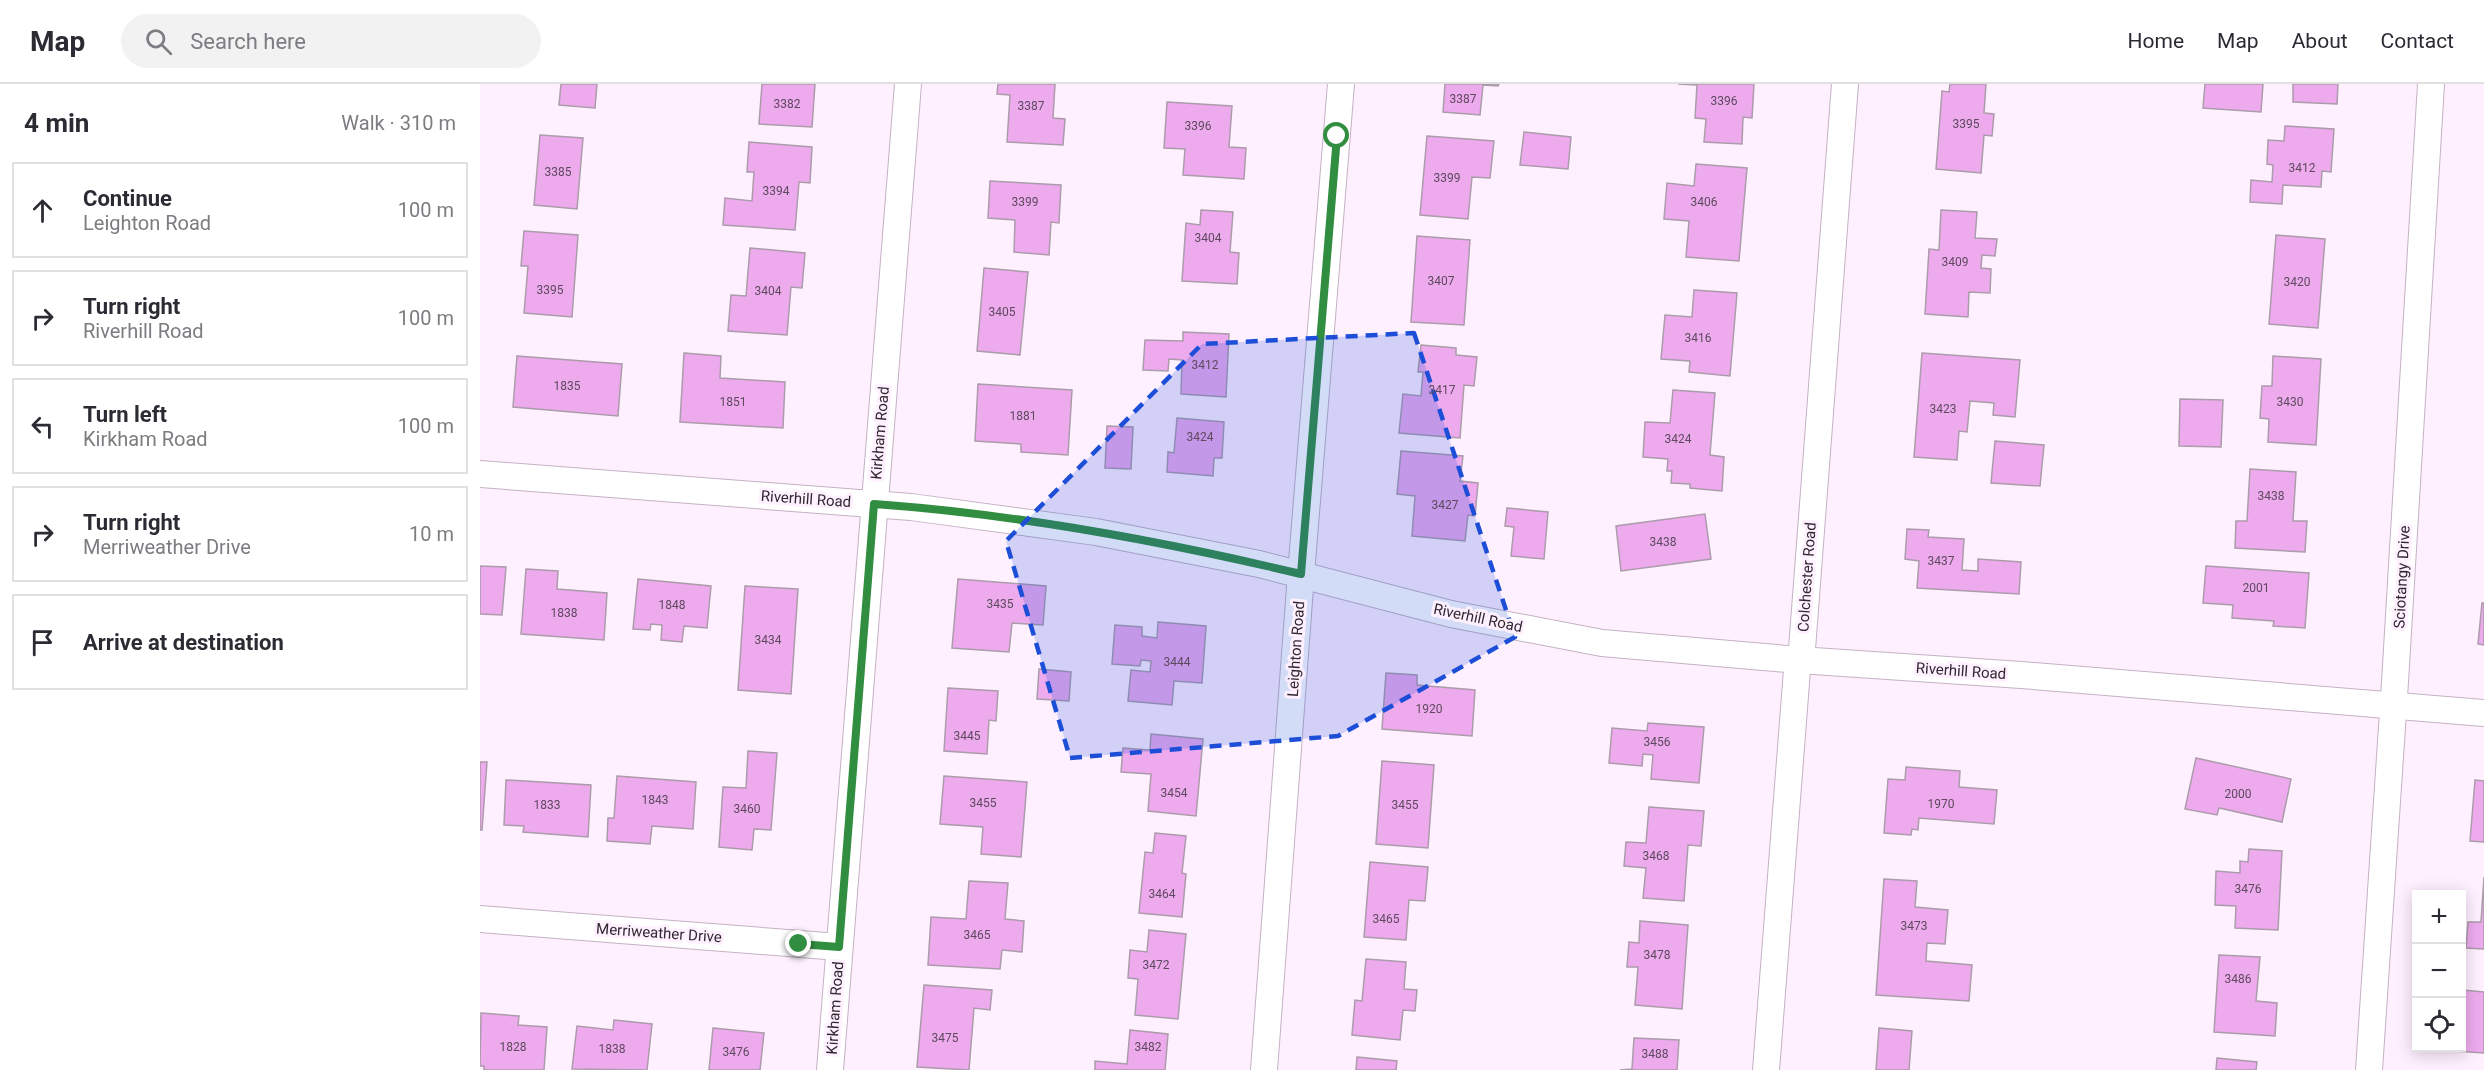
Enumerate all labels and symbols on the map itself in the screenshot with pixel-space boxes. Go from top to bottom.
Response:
house number: 3387 [1450,92,1477,106]
house number: 3396 [1711,94,1738,108]
house number: 3382 [774,97,801,111]
house number: 3387 [1018,99,1045,113]
house number: 3395 [1953,117,1980,131]
house number: 3396 [1185,119,1212,133]
route start [1323,122,1349,148]
house number: 3412 [2289,161,2316,175]
house number: 3385 [545,165,572,179]
house number: 3399 [1434,171,1460,185]
house number: 3394 [763,184,790,198]
house number: 3399 [1012,195,1038,209]
house number: 3406 [1691,195,1718,209]
house number: 3404 [1195,231,1222,245]
house number: 3409 [1942,255,1968,269]
house number: 3407 [1428,274,1455,288]
house number: 3420 [2284,275,2311,289]
house number: 3395 [537,283,564,297]
house number: 3404 [755,284,782,298]
house number: 3405 [989,305,1016,319]
house number: 3416 [1685,331,1712,345]
house number: 3412 [1192,358,1219,372]
house number: 1835 [554,379,581,393]
house number: 3417 [1429,383,1456,397]
street label: Kirkham Road [867,386,893,480]
house number: 1851 [720,395,746,409]
house number: 3430 [2277,395,2304,409]
house number: 3423 [1930,402,1956,416]
house number: 1881 [1010,409,1036,423]
house number: 3424 [1187,430,1214,444]
house number: 3424 [1665,432,1692,446]
street label: Riverhill Road [760,487,852,511]
house number: 3438 [2258,489,2285,503]
house number: 3427 [1432,498,1459,512]
street label: Colchester Road [1794,522,1820,632]
street label: Sciotangy Drive [2390,525,2414,629]
house number: 3438 [1650,535,1677,549]
house number: 3437 [1928,554,1955,568]
house number: 2001 [2243,581,2269,595]
house number: 3435 [987,597,1014,611]
house number: 1848 [659,598,686,612]
street label: Leighton Road [1284,600,1308,698]
street label: Riverhill Road [1432,600,1524,636]
house number: 1838 [551,606,578,620]
house number: 3434 [755,633,782,647]
house number: 3444 [1164,655,1191,669]
street label: Riverhill Road [1915,659,2007,683]
house number: 1920 [1416,702,1443,716]
house number: 3445 [954,729,981,743]
house number: 3456 [1644,735,1671,749]
house number: 3454 [1161,786,1188,800]
house number: 2000 [2225,787,2252,801]
house number: 1843 [642,793,668,807]
house number: 3455 [970,796,997,810]
house number: 1970 [1928,797,1955,811]
house number: 1833 [534,798,560,812]
house number: 3455 [1392,798,1419,812]
house number: 3460 [734,802,761,816]
house number: 3468 [1643,849,1670,863]
house number: 3476 [2235,882,2262,896]
house number: 3464 [1149,887,1176,901]
house number: 3465 [1373,912,1400,926]
house number: 3473 [1901,919,1927,933]
street label: Merriweather Drive [596,920,722,946]
house number: 3465 [964,928,991,942]
route end [785,930,811,956]
house number: 3478 [1644,948,1671,962]
house number: 3472 [1143,958,1170,972]
street label: Kirkham Road [823,961,847,1055]
house number: 3486 [2225,972,2252,986]
house number: 3475 [932,1031,959,1045]
house number: 1828 [500,1040,527,1054]
house number: 3482 [1135,1040,1162,1054]
house number: 1838 [599,1042,626,1056]
house number: 3476 [723,1045,750,1059]
house number: 3488 [1642,1047,1669,1061]

